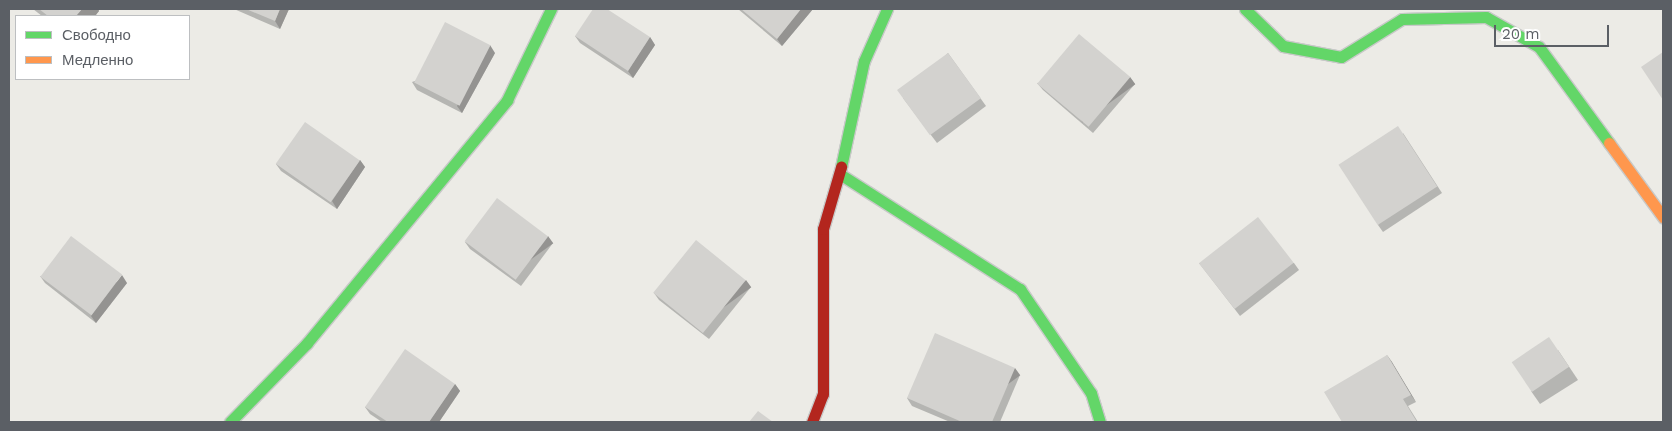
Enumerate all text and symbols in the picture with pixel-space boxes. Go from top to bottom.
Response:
legend [15,15,190,80]
scale bar [1497,15,1612,47]
text: 20 m [1502,25,1540,43]
text: Свободно [62,26,131,44]
text: Медленно [62,51,133,69]

